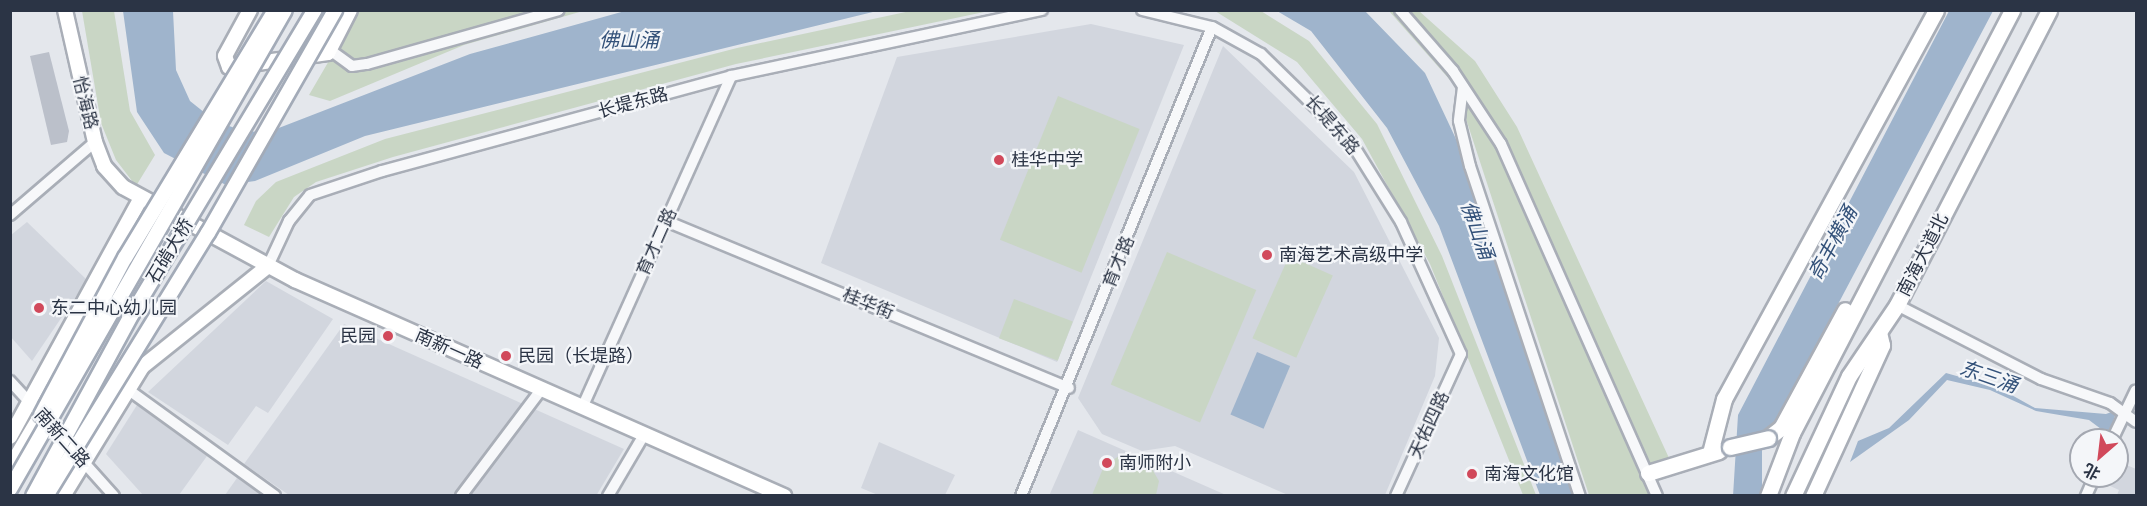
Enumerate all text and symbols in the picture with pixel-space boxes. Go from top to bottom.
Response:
water label: 佛山涌 [599,27,659,51]
street label: 怡海路 [68,74,102,132]
street label: 长堤东路 [595,83,671,123]
street label: 长堤东路 [1300,91,1364,159]
place label: 桂华中学 [1011,149,1083,171]
marker: 桂华中学 [992,153,1006,167]
water label: 佛山涌 [1456,198,1500,262]
water label: 奇丰横涌 [1803,202,1861,284]
street label: 育才二路 [632,205,682,279]
street label: 南海大道北 [1893,210,1953,300]
street label: 石𬒔大桥 [142,215,198,287]
street label: 育才路 [1099,233,1139,291]
place label: 南海艺术高级中学 [1279,244,1423,266]
marker: 南海艺术高级中学 [1260,248,1274,262]
street label: 桂华街 [839,284,897,324]
place label: 东二中心幼儿园 [51,297,177,319]
marker: 东二中心幼儿园 [32,301,46,315]
street label: 南新一路 [412,324,486,374]
place label: 民园 [340,325,376,347]
marker: 民园 [381,329,395,343]
place label: 民园（长堤路） [518,345,644,367]
marker: 民园（长堤路） [499,349,513,363]
water label: 东三涌 [1957,355,2021,397]
street label: 天佑四路 [1404,388,1454,462]
street label: 南新二路 [30,404,94,472]
north arrow [2069,428,2129,488]
place label: 南师附小 [1119,452,1191,474]
marker: 南师附小 [1100,456,1114,470]
text: 北 [2080,460,2103,484]
place label: 南海文化馆 [1484,463,1574,485]
marker: 南海文化馆 [1465,467,1479,481]

